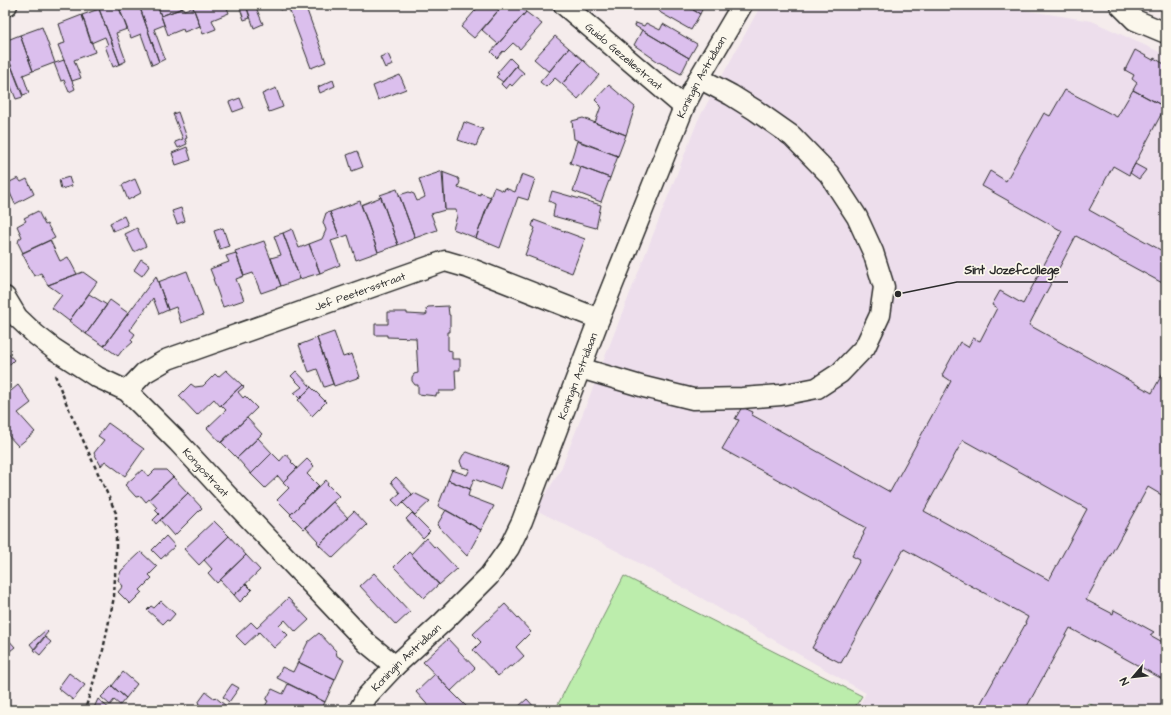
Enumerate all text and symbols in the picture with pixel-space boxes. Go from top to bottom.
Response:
street label: Guido Gezellestraat [582,19,666,94]
street label: Koningin Astridlaan [673,33,730,120]
callout: Sint Jozefcollege [957,258,1068,282]
text: Sint Jozefcollege [963,262,1060,281]
street label: Jef Peetersstraat [313,268,408,315]
street label: Koningin Astridlaan [554,330,601,422]
street label: Kongostraat [179,445,232,501]
street label: Koningin Astridlaan [368,620,445,695]
north arrow [1113,657,1153,697]
text: N [1116,675,1133,688]

